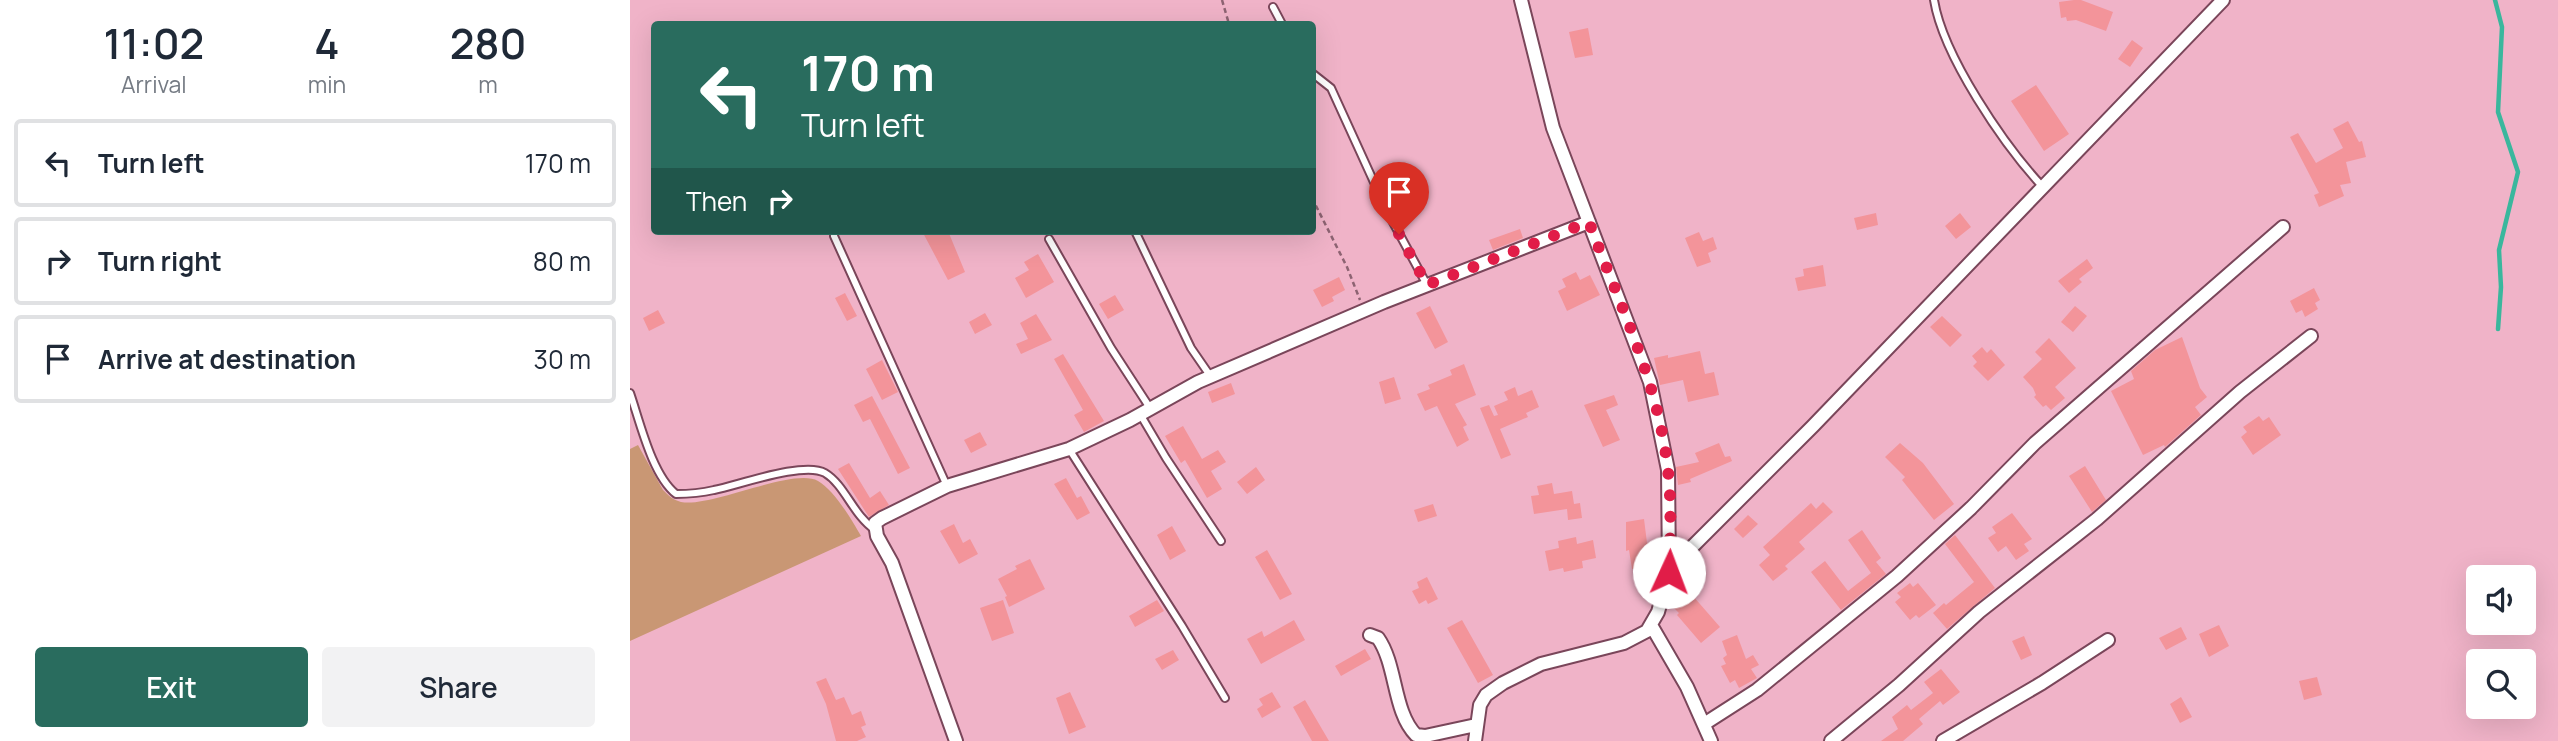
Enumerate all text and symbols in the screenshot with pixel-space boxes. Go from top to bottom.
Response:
text: 11:02 [103,14,204,72]
text: 4 [314,14,340,72]
text: 280 [450,14,527,72]
text: 170 m [801,39,935,106]
icon: left [686,49,777,140]
text: Arrival [121,68,187,100]
text: min [308,68,346,100]
text: m [478,68,498,100]
text: Turn left [801,103,925,147]
icon: left [39,144,77,182]
text: Turn left [98,145,205,181]
text: 170 m [525,145,591,181]
pin [1369,162,1429,234]
icon: arrive [1380,173,1418,211]
icon: right [761,182,799,220]
text: Then [686,183,747,219]
icon: right [39,242,77,280]
text: Turn right [98,243,222,279]
text: 80 m [533,243,591,279]
icon: arrive [39,340,77,378]
text: Arrive at destination [98,341,356,377]
text: 30 m [534,341,591,377]
position arrow [1632,535,1706,609]
map controls [2466,565,2536,719]
button: sound [2466,565,2536,635]
button: Exit [35,647,308,727]
button: Share [322,647,595,727]
button: search [2466,649,2536,719]

